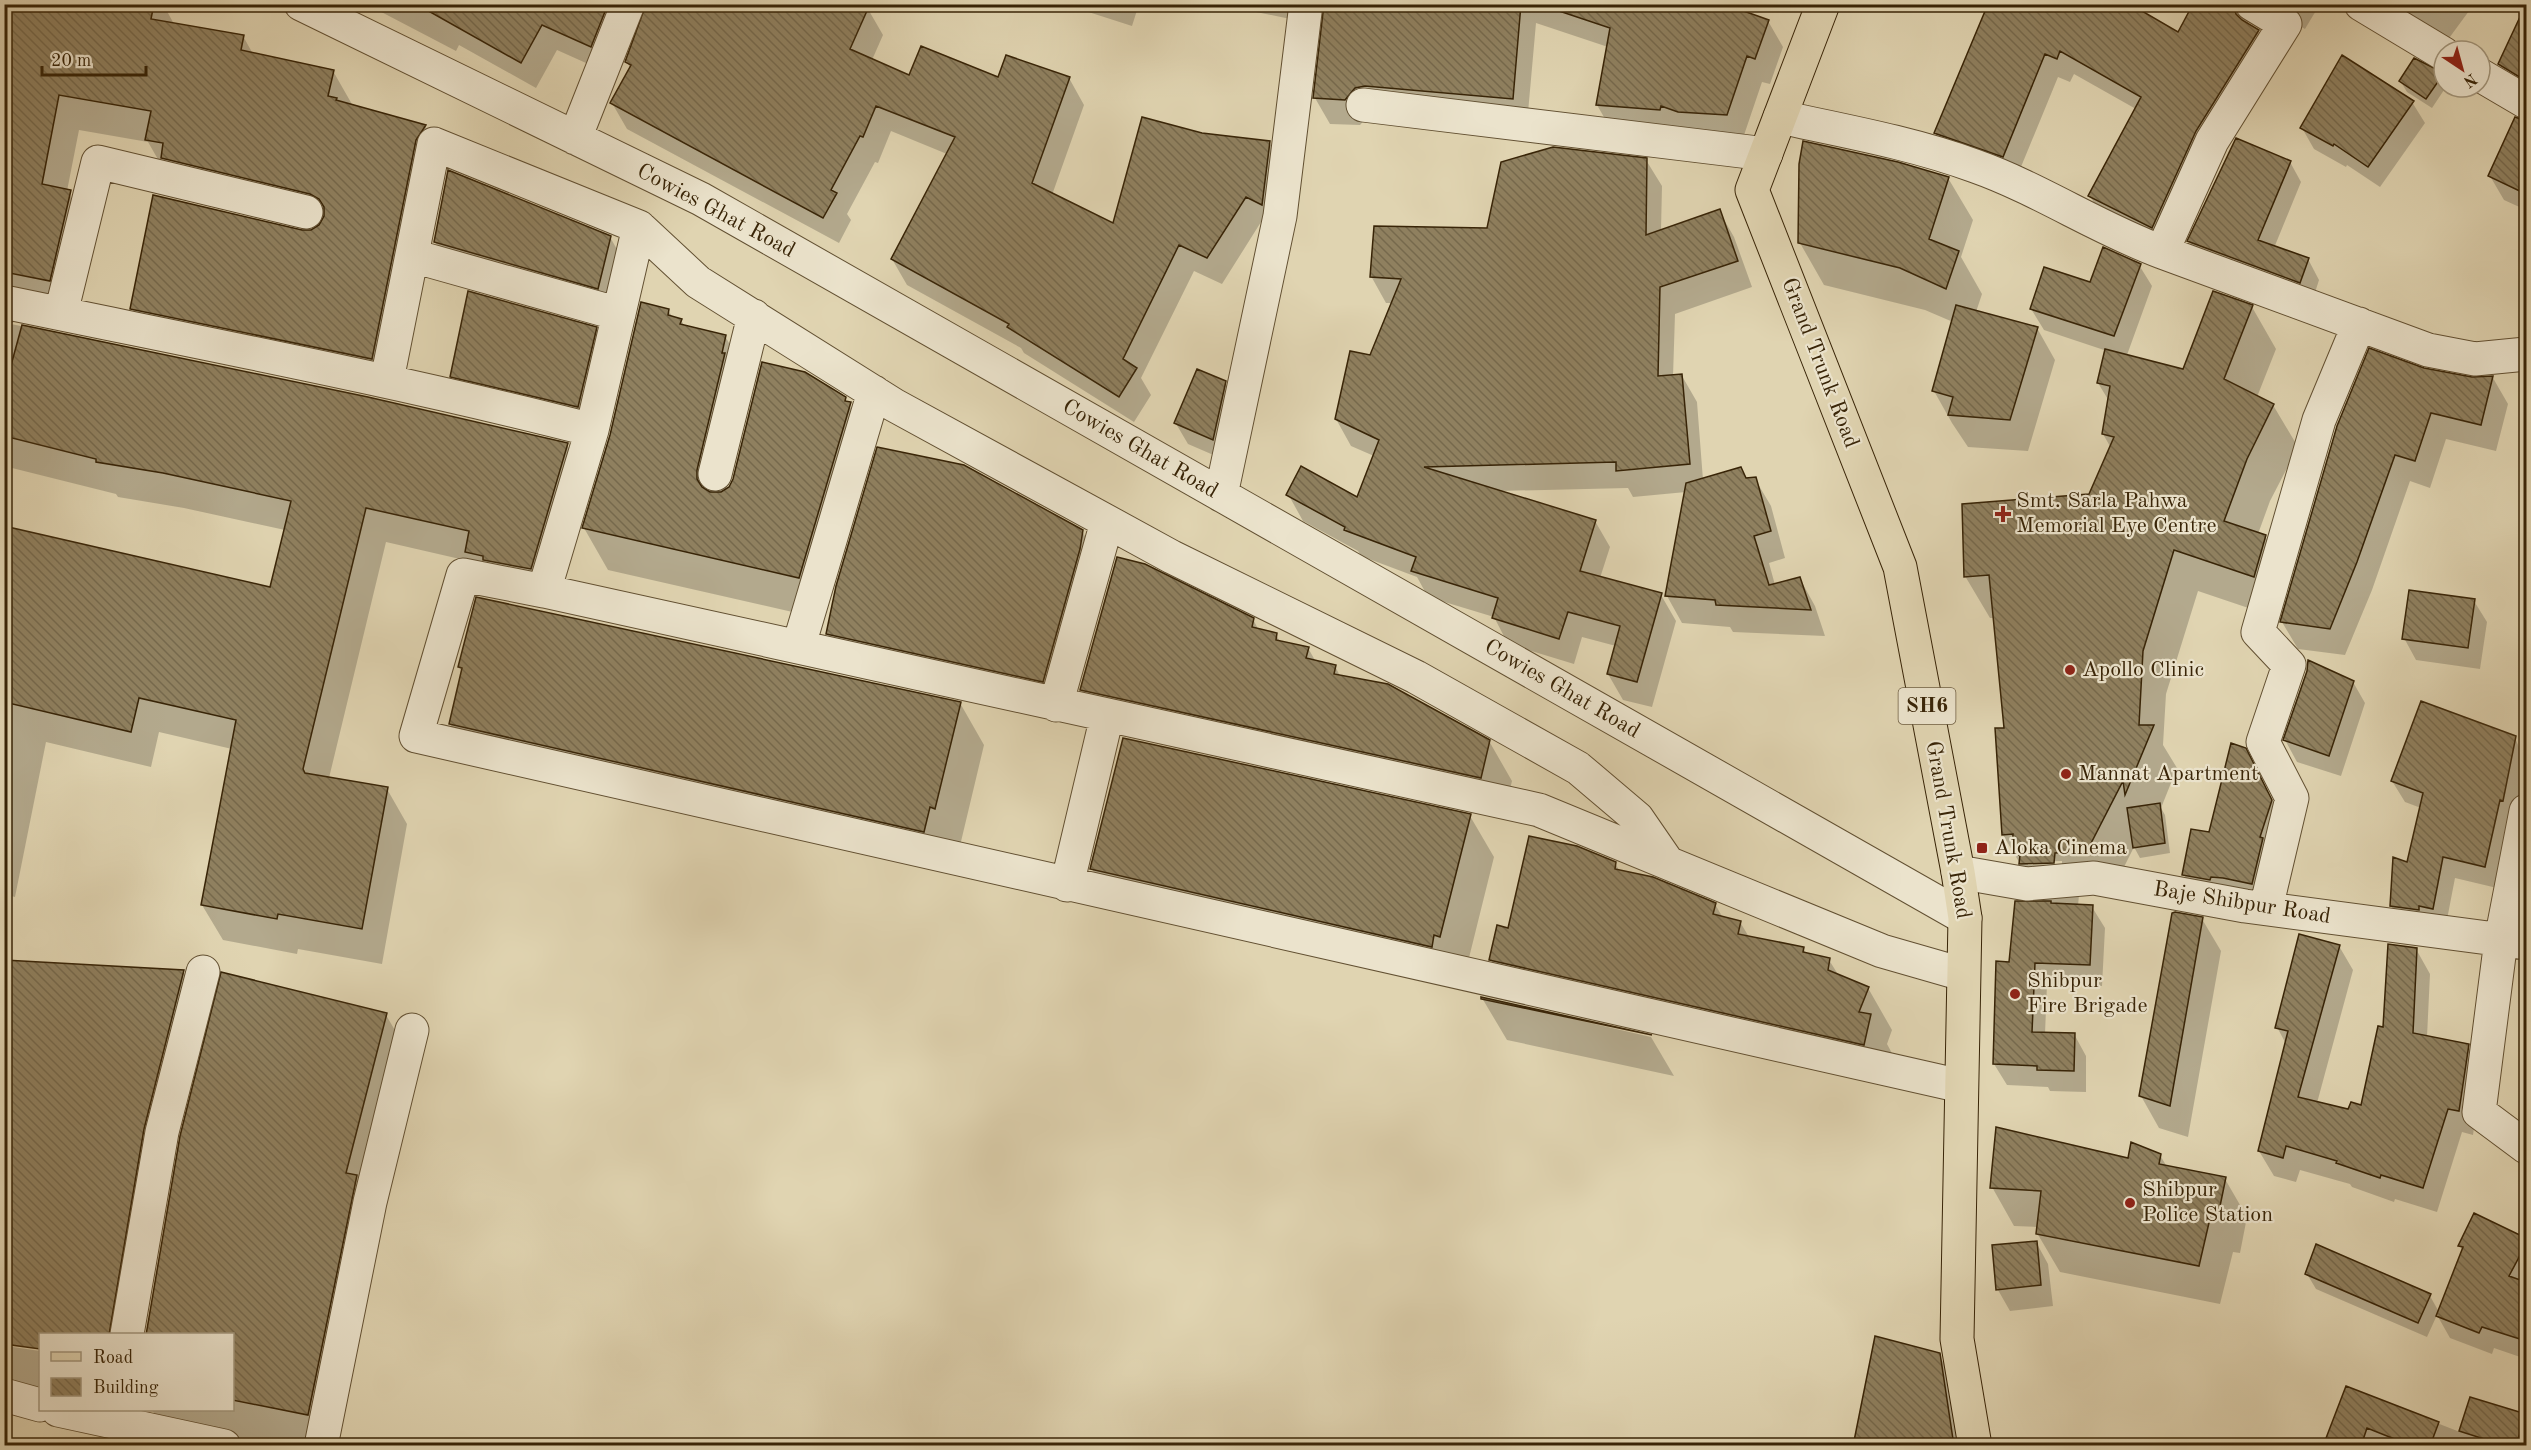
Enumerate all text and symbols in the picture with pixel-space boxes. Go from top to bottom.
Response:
scale bar [42,39,146,77]
north arrow [2432,39,2492,99]
text: 20 m [51,52,91,70]
text: N [2459,69,2479,90]
street label: Cowies Ghat Road [633,160,799,262]
street label: Grand Trunk Road [1777,275,1863,451]
street label: Cowies Ghat Road [1058,396,1222,502]
place label: Smt. Sarla Pahwa Memorial Eye Centre [2016,490,2217,537]
marker: Smt. Sarla Pahwa Memorial Eye Centre [1994,505,2012,523]
street label: Cowies Ghat Road [1480,636,1644,742]
place label: Apollo Clinic [2082,659,2204,681]
marker: Apollo Clinic [2063,663,2077,677]
road number: SH6 [1898,688,1956,724]
street label: Grand Trunk Road [1922,739,1974,921]
place label: Mannat Apartment [2078,763,2259,785]
marker: Mannat Apartment [2059,767,2073,781]
place label: Aloka Cinema [1994,837,2127,859]
marker: Aloka Cinema [1975,841,1989,855]
street label: Baje Shibpur Road [2152,878,2332,928]
place label: Shibpur Fire Brigade [2027,970,2148,1017]
marker: Shibpur Fire Brigade [2008,987,2022,1001]
place label: Shibpur Police Station [2142,1179,2273,1226]
marker: Shibpur Police Station [2123,1196,2137,1210]
legend [39,1333,234,1411]
text: Road [93,1349,133,1367]
text: Building [93,1379,159,1397]

